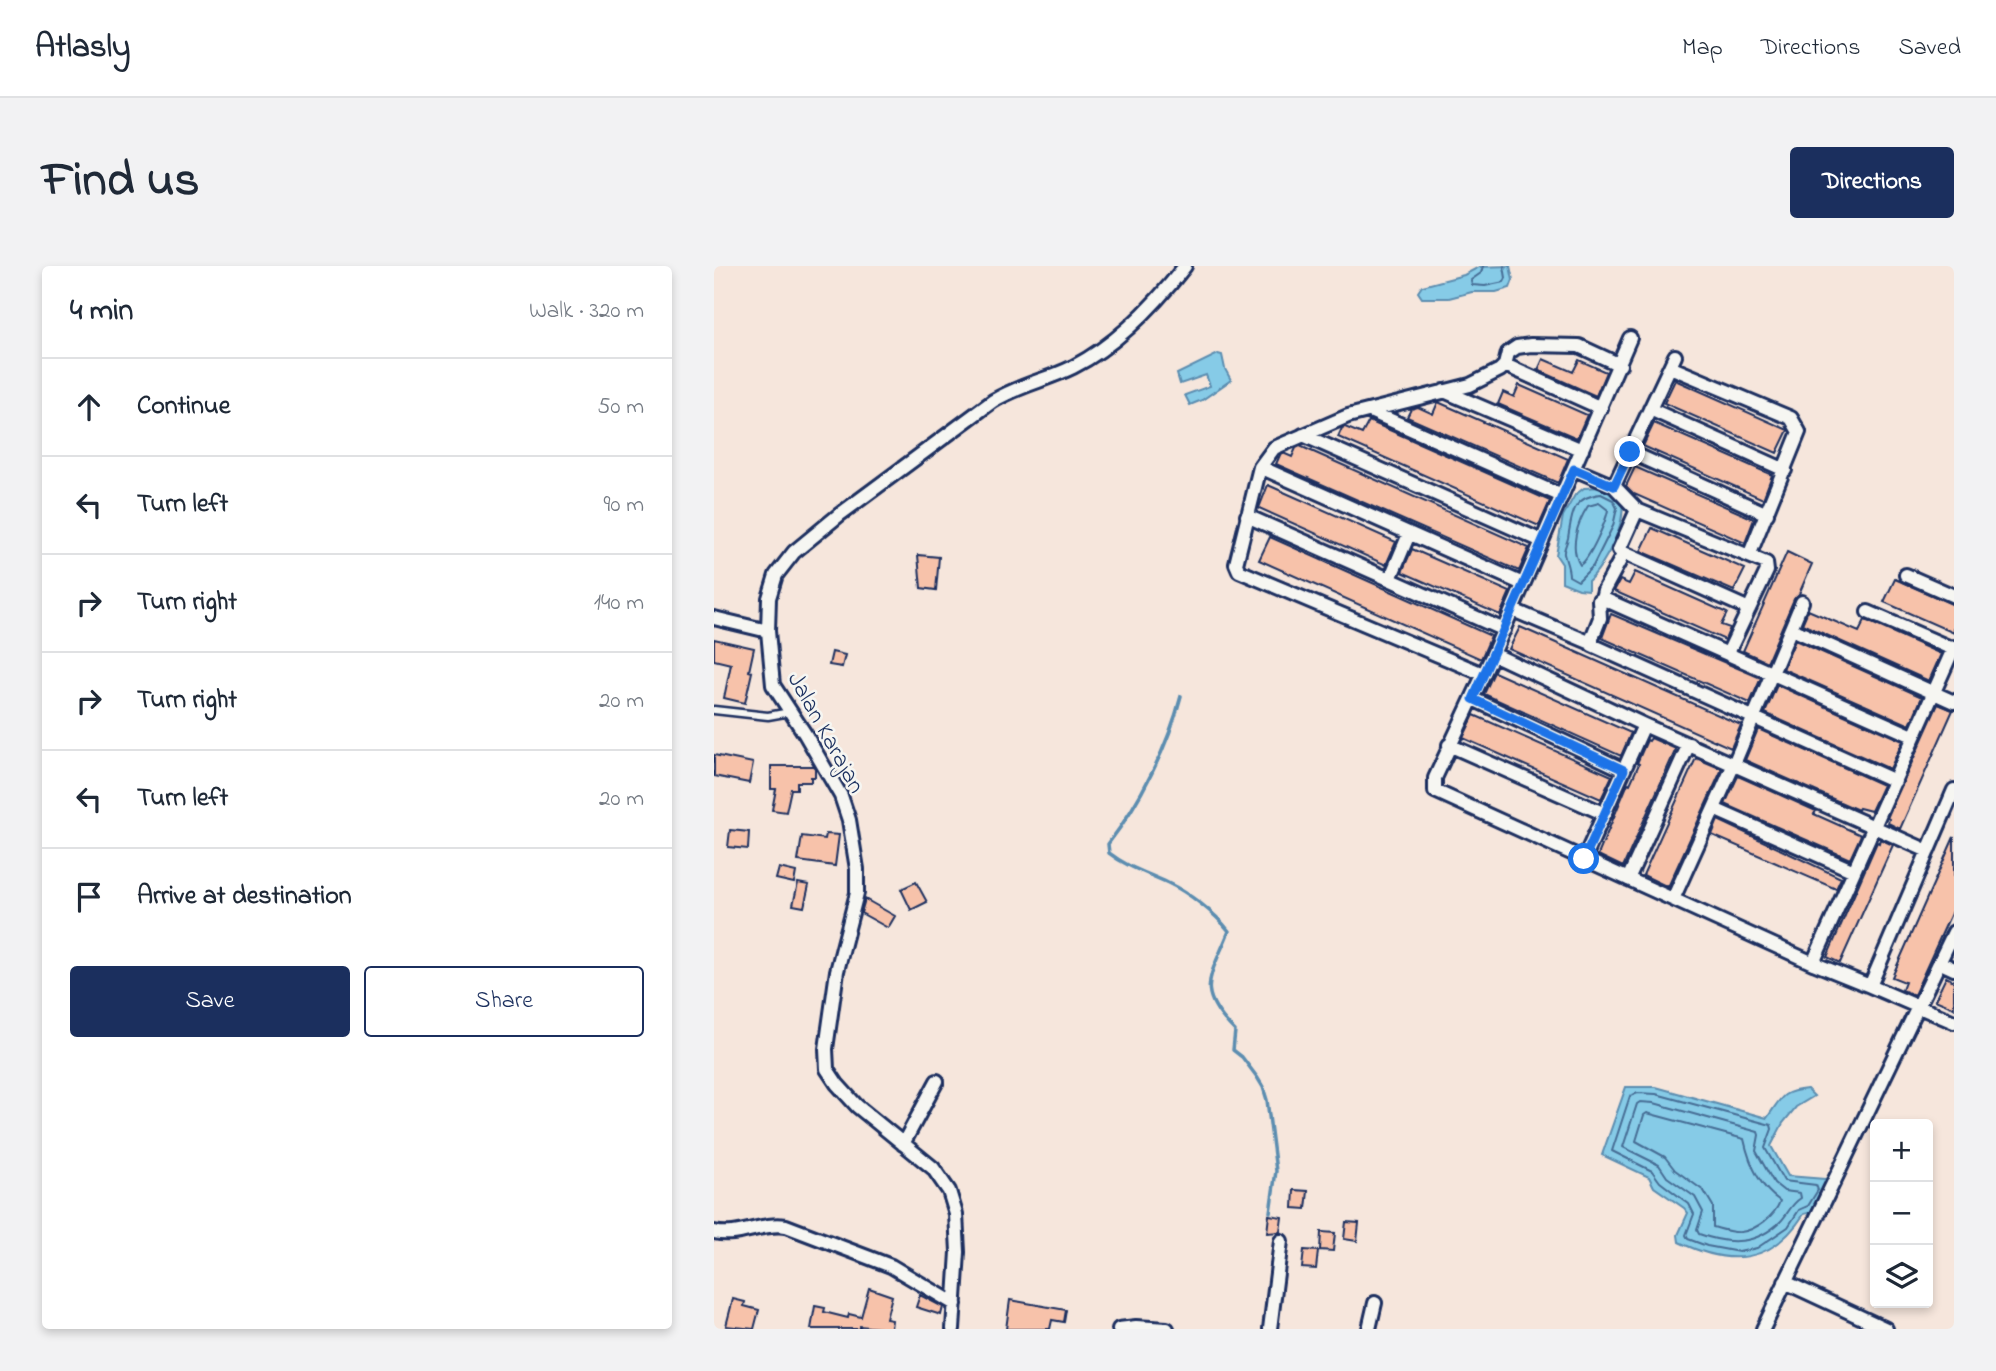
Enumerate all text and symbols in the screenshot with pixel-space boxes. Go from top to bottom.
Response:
text: Atlasly [35,24,130,72]
text: Map [1682,31,1723,66]
text: Directions [1761,31,1860,66]
text: Saved [1898,31,1961,66]
text: Find us [42,146,199,218]
button: Directions [1790,147,1954,218]
text: 4 min [70,290,133,334]
text: Walk · 320 m [529,295,644,328]
icon: ahead [70,388,108,426]
text: Continue [137,388,230,426]
text: 50 m [597,391,644,424]
route end [1614,436,1645,467]
icon: left [70,486,108,524]
text: Turn left [137,486,228,524]
text: 90 m [604,489,644,522]
icon: right [70,584,108,622]
text: Turn right [137,584,237,622]
text: 140 m [594,587,644,620]
street label: Jalan Karajan [777,666,873,800]
icon: right [70,682,108,720]
text: Turn right [137,682,237,720]
text: 20 m [599,685,644,718]
icon: left [70,780,108,818]
text: Turn left [137,780,228,818]
text: 20 m [599,783,644,816]
route start [1568,843,1599,874]
icon: arrive [70,878,108,916]
text: Arrive at destination [137,878,352,916]
button: Save [70,966,350,1037]
button: Share [364,966,644,1037]
map controls [1870,1119,1933,1308]
button: + [1870,1119,1933,1182]
button: − [1870,1182,1933,1245]
button: layers [1870,1245,1933,1308]

